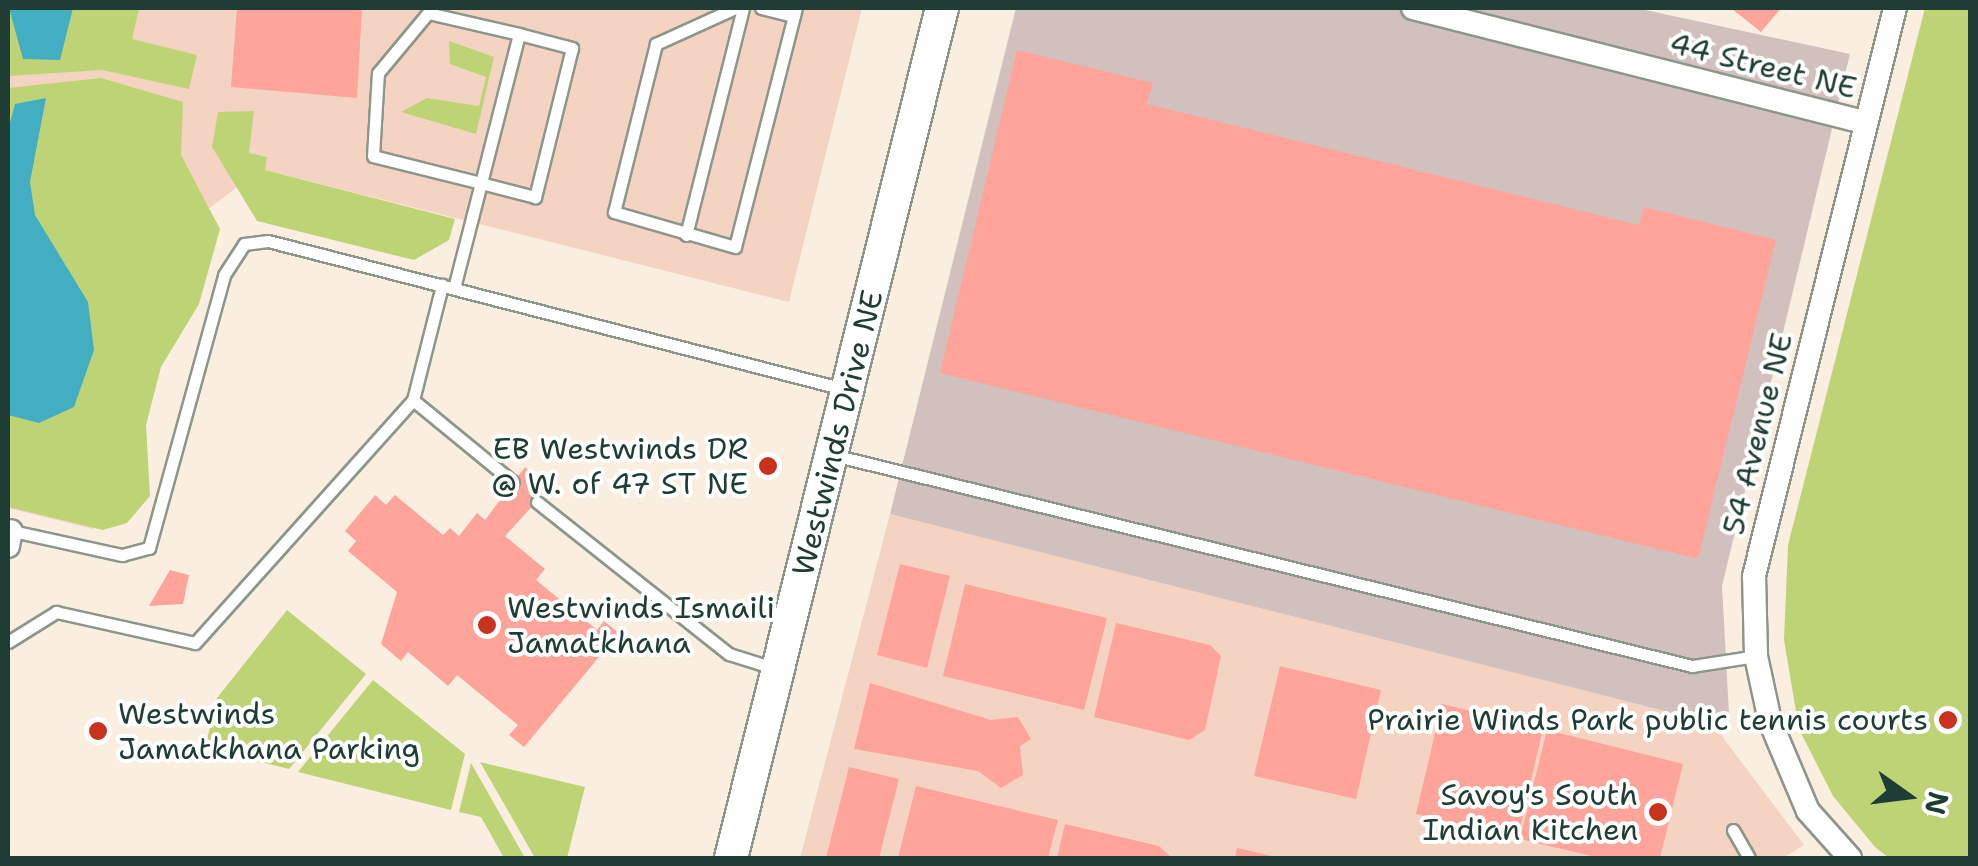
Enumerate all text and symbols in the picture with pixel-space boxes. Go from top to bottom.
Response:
street label: 44 Street NE [1666,25,1860,107]
street label: Westwinds Drive NE [785,286,891,580]
street label: 54 Avenue NE [1716,329,1800,539]
place label: EB Westwinds DR @ W. of 47 ST NE [491,431,748,502]
marker: EB Westwinds DR @ W. of 47 ST NE [757,455,779,477]
place label: Westwinds Ismaili Jamatkhana [507,590,775,660]
marker: Westwinds Ismaili Jamatkhana [476,614,498,636]
place label: Westwinds Jamatkhana Parking [118,696,420,766]
place label: Prairie Winds Park public tennis courts [1367,702,1928,738]
marker: Prairie Winds Park public tennis courts [1937,709,1959,731]
marker: Westwinds Jamatkhana Parking [87,720,109,742]
north arrow [1858,746,1958,846]
place label: Savoy's South Indian Kitchen [1422,777,1638,848]
text: N [1916,788,1958,819]
marker: Savoy's South Indian Kitchen [1647,801,1669,823]

